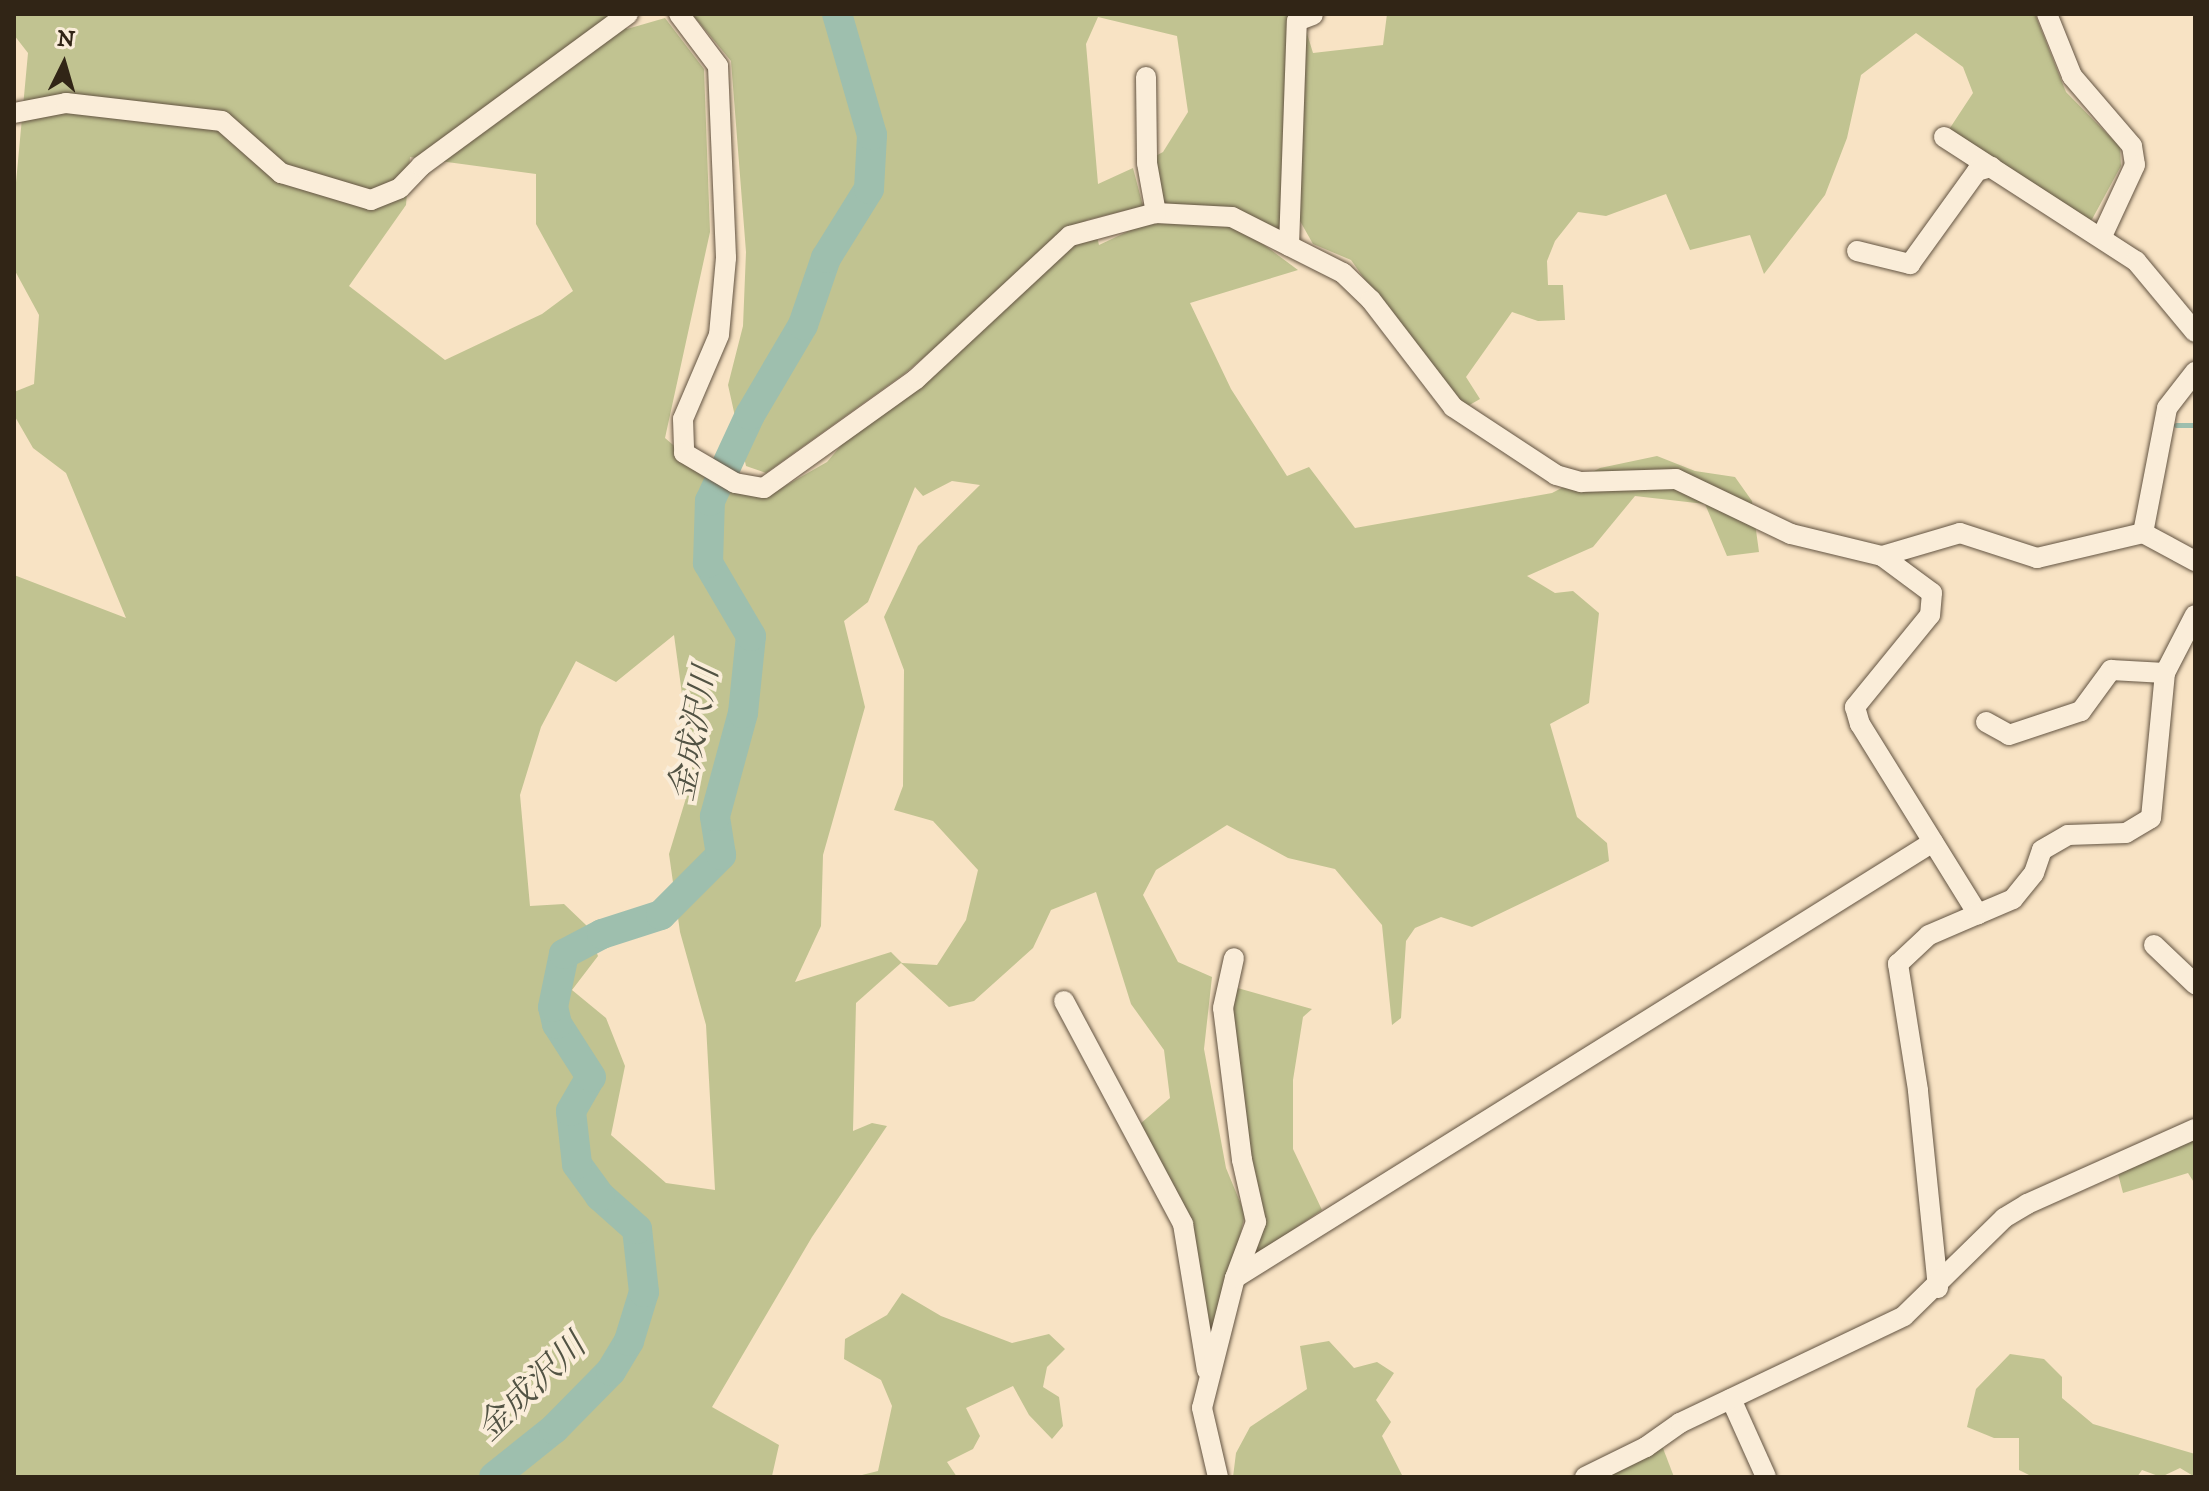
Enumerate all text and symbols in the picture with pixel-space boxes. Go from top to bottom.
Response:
north arrow [24,24,104,104]
text: N [56,25,76,54]
water label: 金成沢川 [662,663,728,805]
water label: 金成沢川 [469,1326,595,1450]

